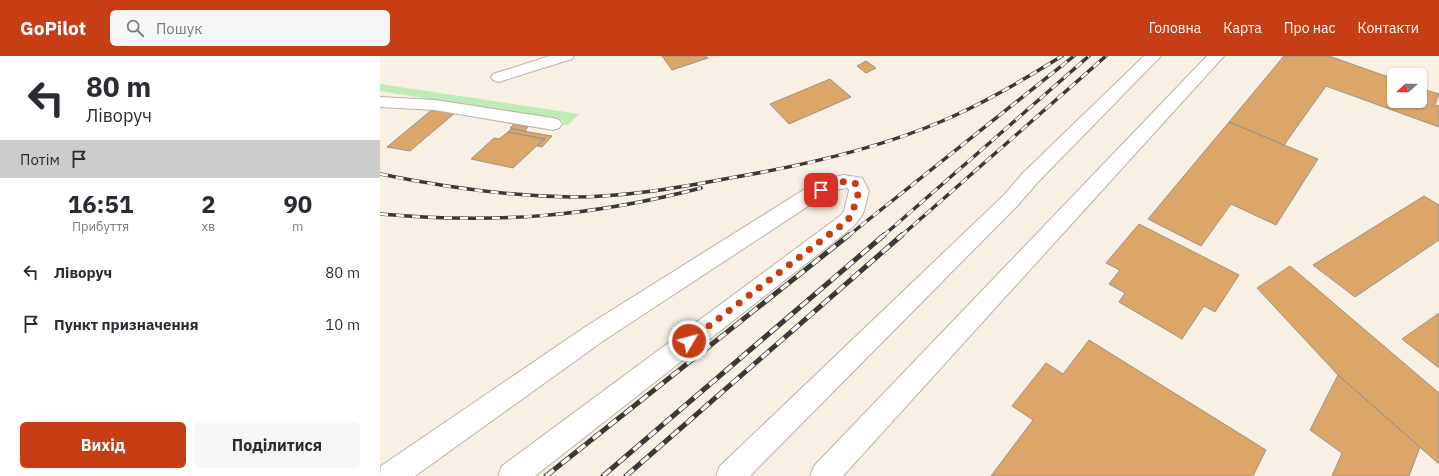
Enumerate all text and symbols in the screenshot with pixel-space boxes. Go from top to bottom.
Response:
search box [110,10,390,46]
text: GoPilot [20,16,86,40]
icon: search [124,17,146,39]
text: Пошук [156,19,202,38]
text: Головна [1149,19,1201,37]
text: Карта [1223,19,1262,37]
text: Про нас [1284,19,1336,37]
text: Контакти [1358,19,1419,37]
text: 80 m [86,68,151,105]
north arrow [1387,68,1427,108]
map controls [1387,68,1427,108]
icon: left [20,72,72,124]
text: Ліворуч [86,104,152,127]
icon: arrive [68,148,90,170]
text: Потім [20,150,60,169]
pin [804,173,838,207]
icon: arrive [810,179,832,201]
text: 16:51 [68,188,133,220]
text: 2 [201,188,216,220]
text: 90 [283,188,312,220]
text: Прибуття [72,218,129,235]
text: хв [201,218,215,235]
text: m [292,218,303,235]
icon: left [20,261,42,283]
text: Ліворуч [54,263,112,282]
text: 80 m [325,263,360,282]
icon: arrive [20,313,42,335]
text: Пункт призначення [54,315,199,334]
text: 10 m [325,315,360,334]
position arrow [668,320,710,362]
button: Вихід [20,422,186,468]
button: Поділитися [194,422,360,468]

